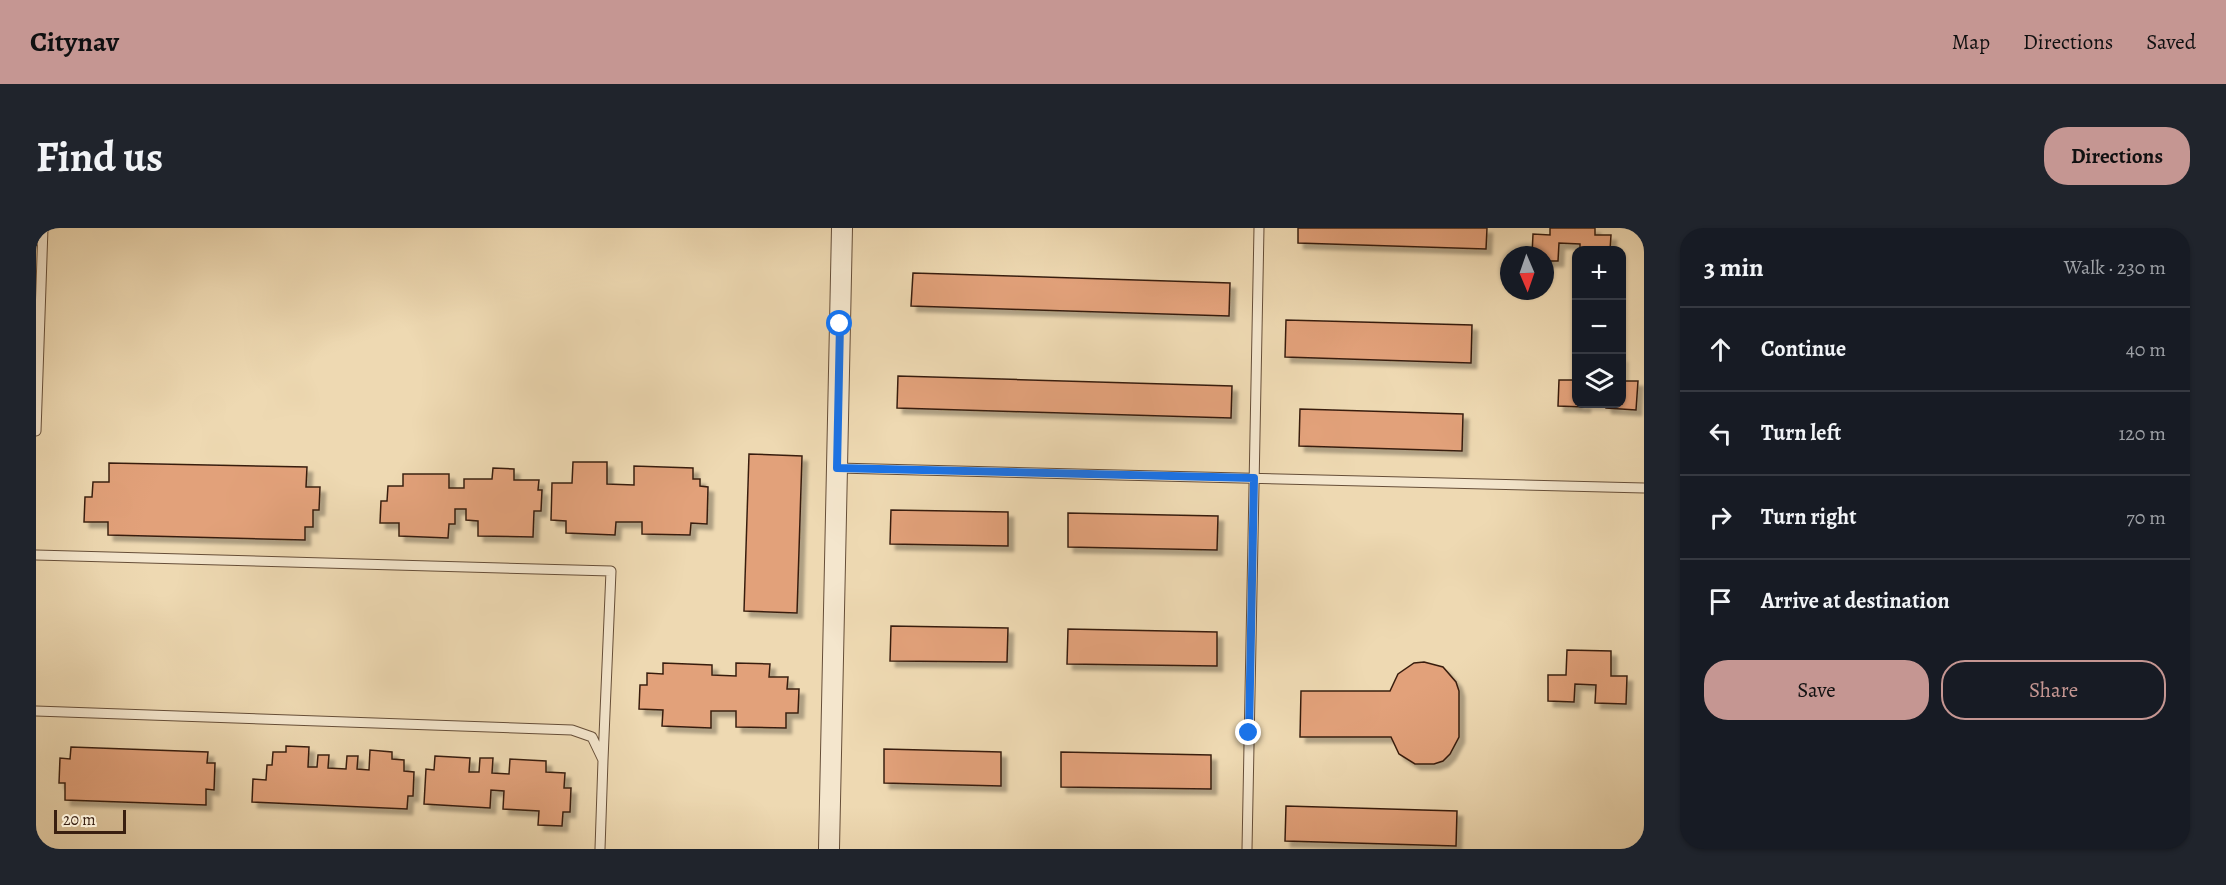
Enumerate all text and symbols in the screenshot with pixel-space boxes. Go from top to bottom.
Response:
text: Citynav [30,23,119,61]
text: Map [1952,28,1990,56]
text: Directions [2023,28,2113,56]
text: Saved [2146,28,2196,56]
button: Directions [2044,127,2190,185]
text: Find us [36,128,163,185]
north arrow [1500,246,1554,300]
map controls [1572,246,1626,408]
button: + [1572,246,1626,300]
text: 3 min [1704,250,1764,285]
text: Walk · 230 m [2064,254,2166,281]
button: − [1572,300,1626,354]
route start [826,310,852,336]
icon: ahead [1704,333,1737,366]
text: Continue [1761,334,1846,364]
text: 40 m [2126,336,2166,363]
button: layers [1572,354,1626,408]
icon: left [1704,417,1737,450]
text: Turn left [1761,418,1841,448]
text: 120 m [2118,420,2166,447]
icon: right [1704,501,1737,534]
text: Turn right [1761,502,1857,532]
text: 70 m [2126,504,2166,531]
icon: arrive [1704,585,1737,618]
text: Arrive at destination [1761,586,1950,616]
button: Save [1704,660,1929,720]
button: Share [1941,660,2166,720]
route end [1235,719,1261,745]
scale bar [54,807,126,834]
text: 20 m [63,809,96,831]

